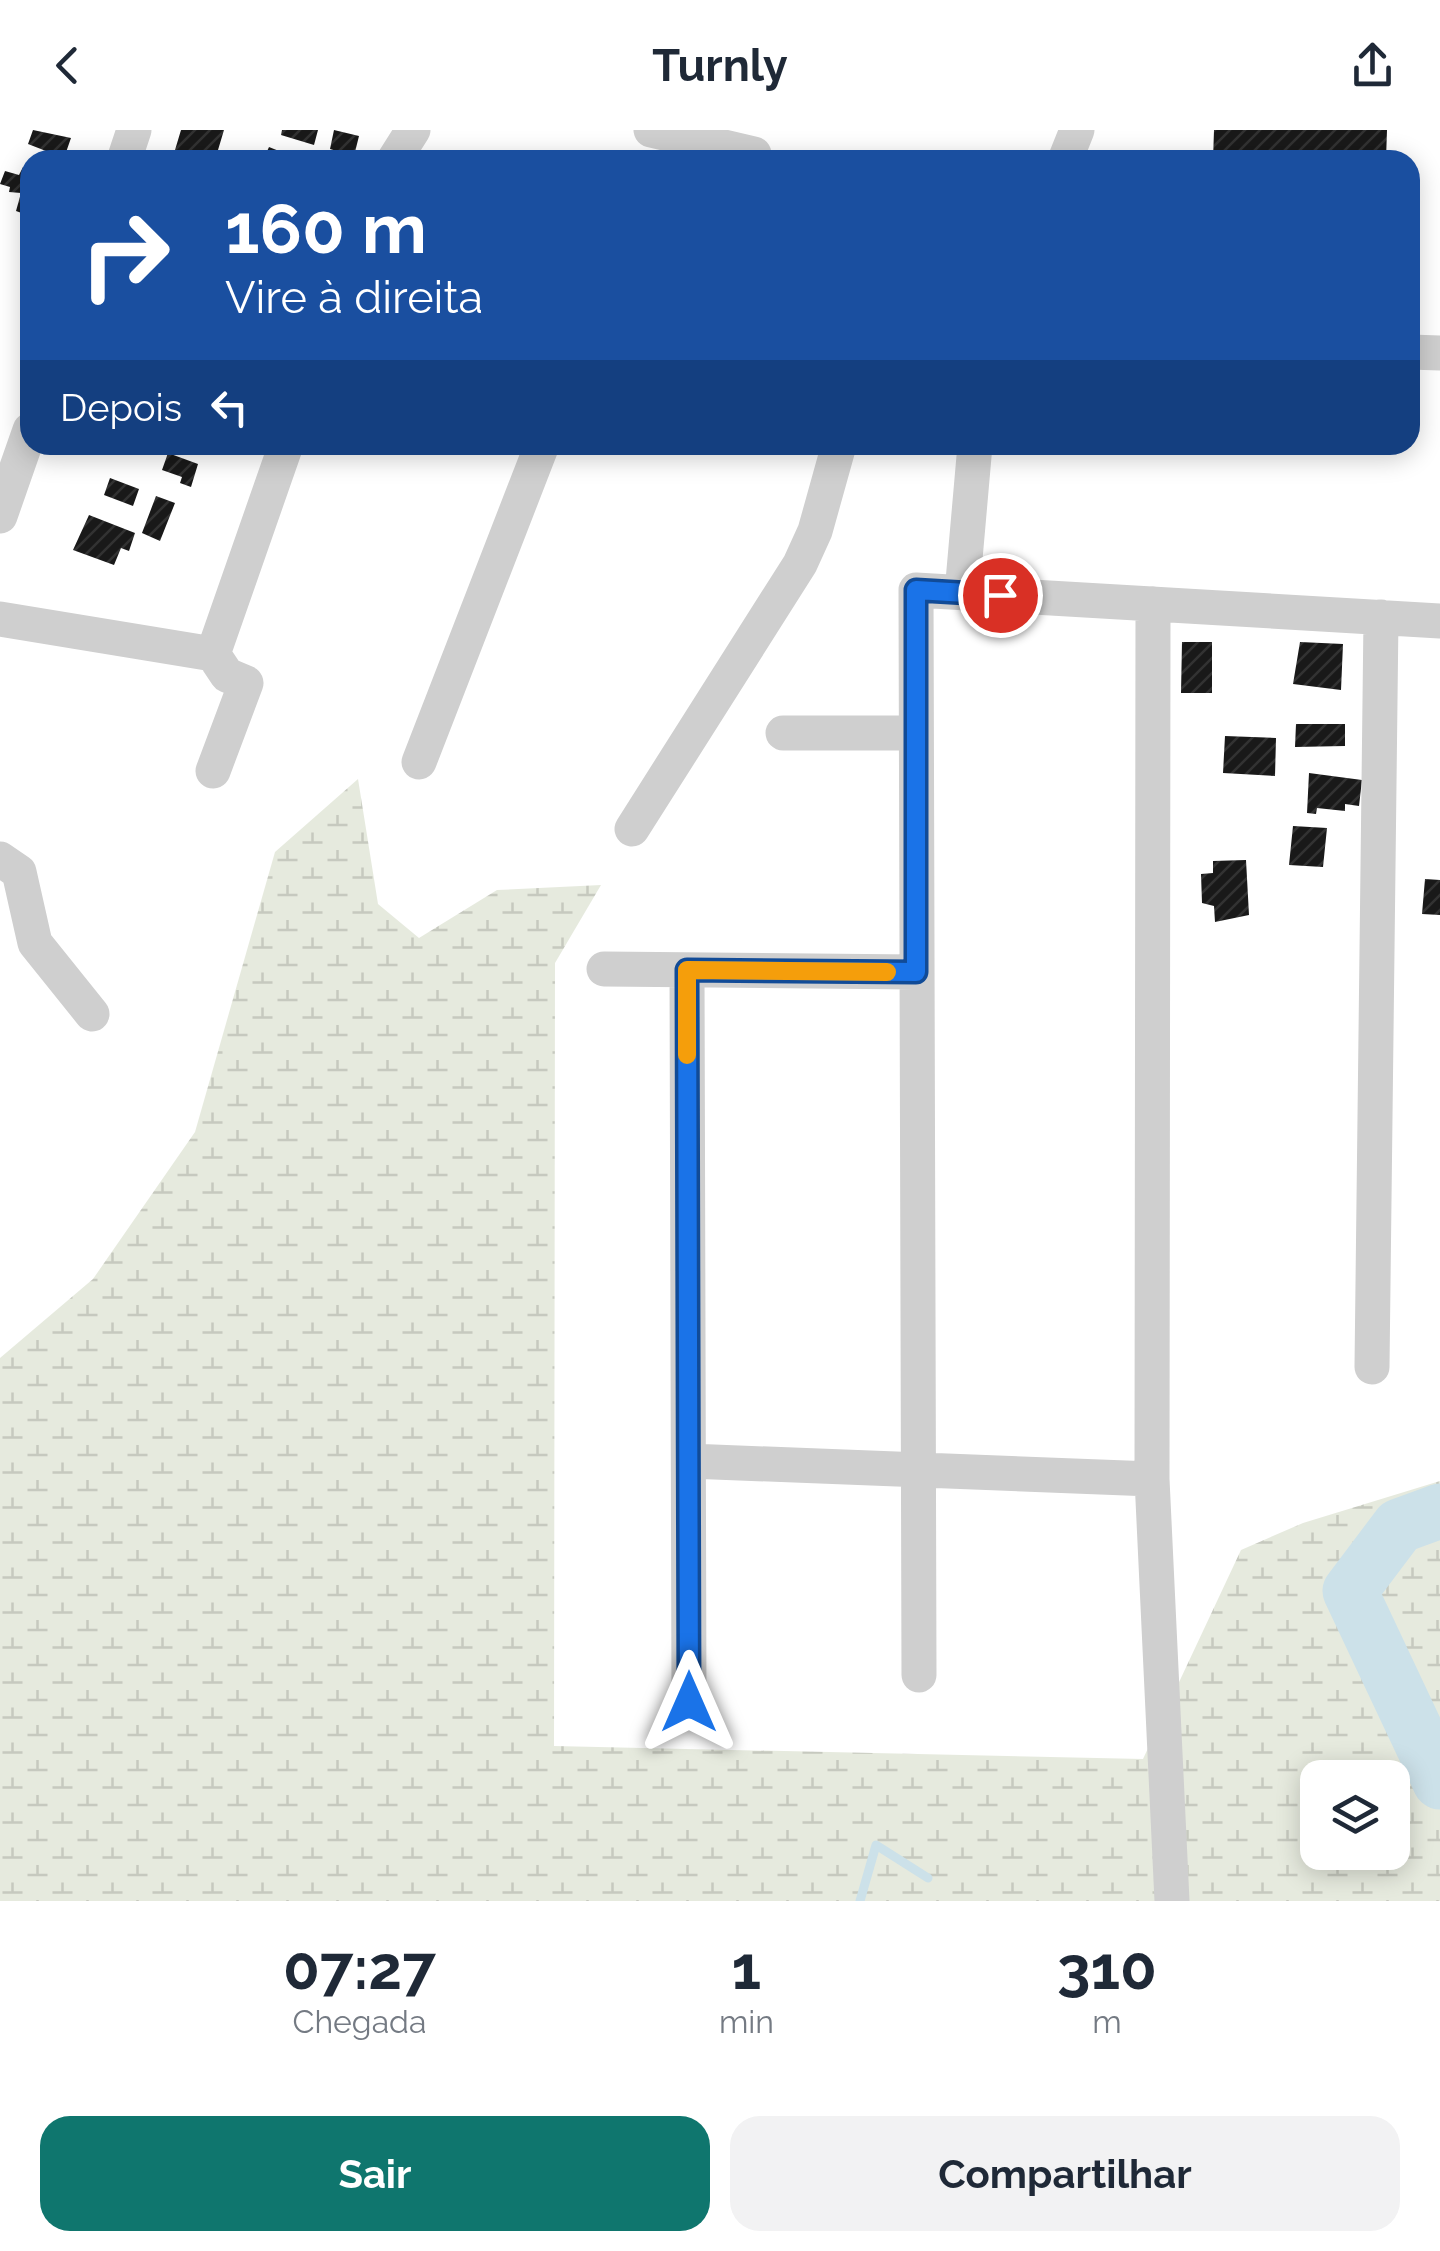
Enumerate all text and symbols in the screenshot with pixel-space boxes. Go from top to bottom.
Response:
icon: back [40,38,95,93]
icon: share [1345,38,1400,93]
text: Turnly [652,39,788,92]
text: 160 m [225,187,427,269]
icon: right [60,190,190,320]
text: Vire à direita [225,271,483,324]
icon: left [202,380,257,435]
text: Depois [60,385,182,430]
pin [958,553,1043,638]
icon: arrive [973,568,1028,623]
position arrow [637,1650,741,1754]
map controls [1300,1760,1410,1870]
button: layers [1300,1760,1410,1870]
text: 07:27 [283,1933,436,2003]
text: 1 [732,1933,761,2003]
text: 310 [1057,1933,1157,2003]
text: Chegada [292,2003,426,2040]
text: min [719,2003,774,2040]
text: m [1092,2003,1122,2040]
button: Sair [40,2116,710,2231]
button: Compartilhar [730,2116,1400,2231]

